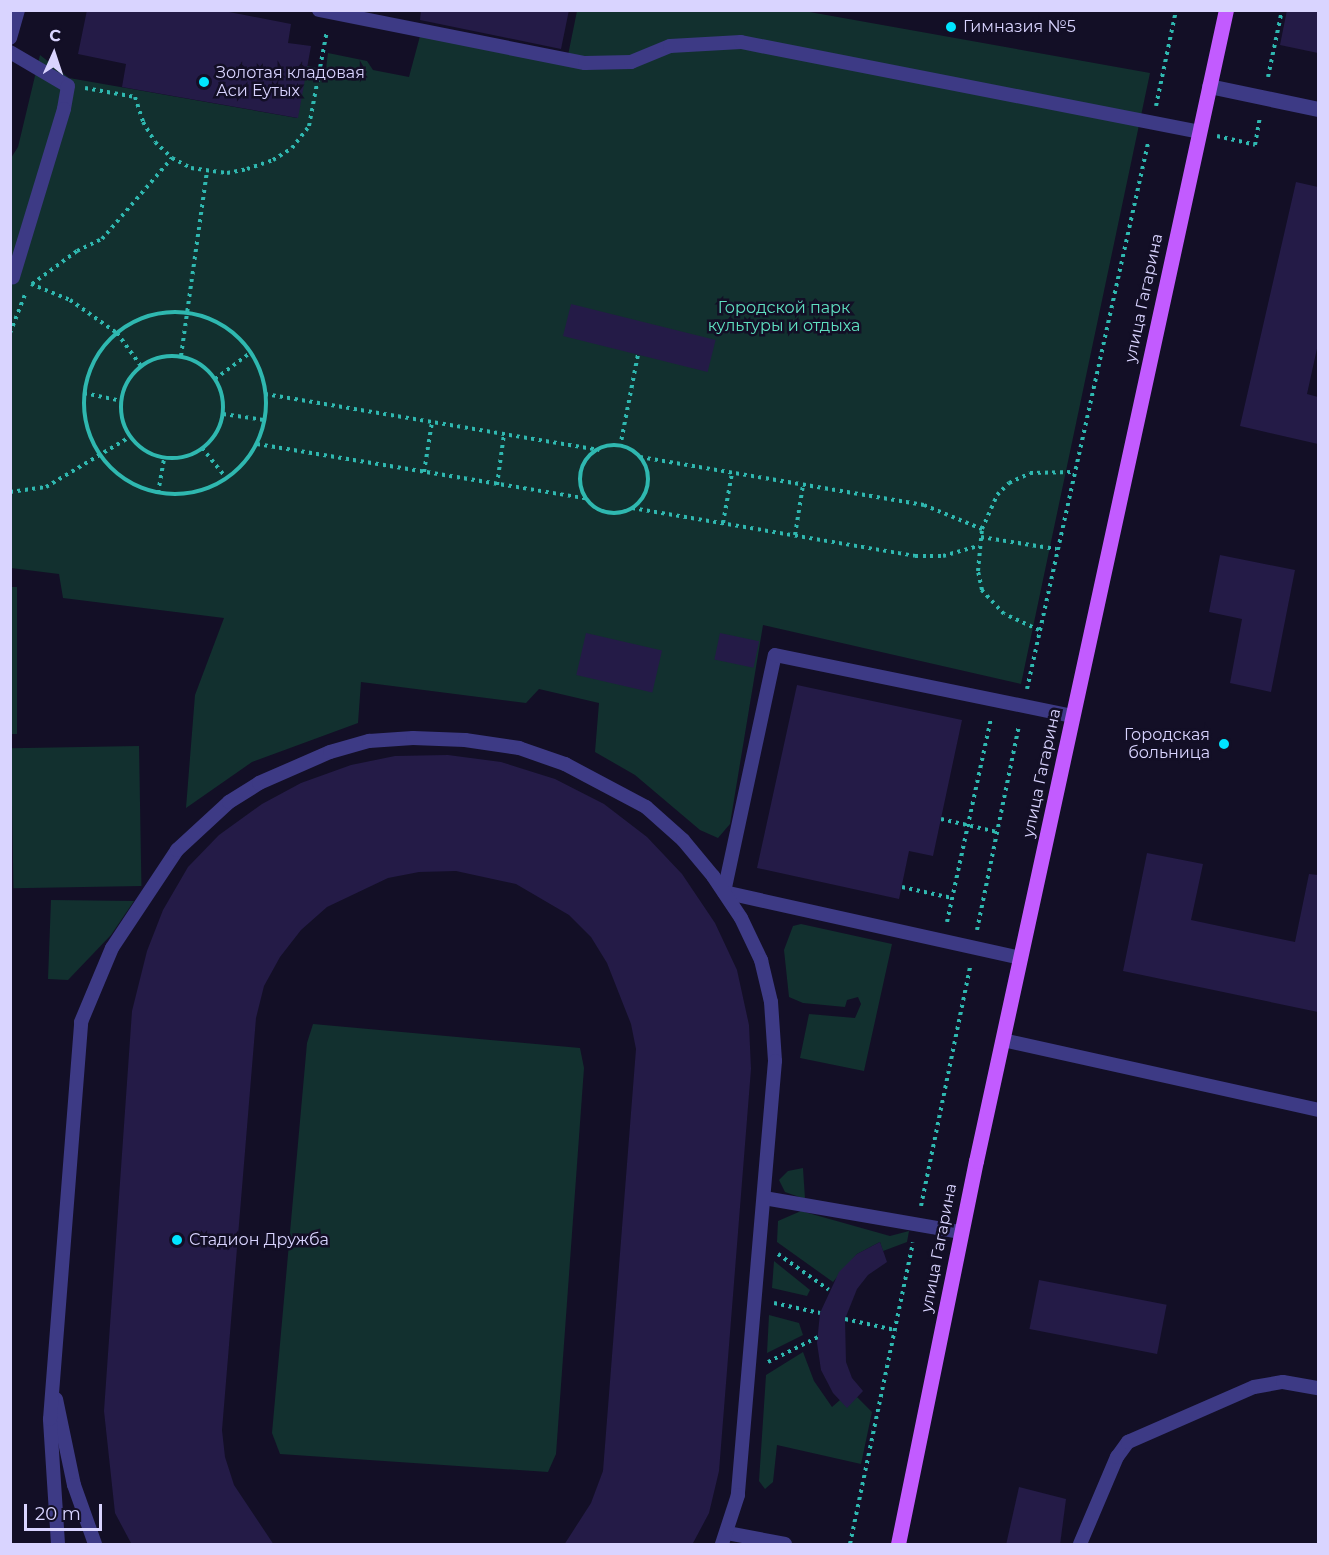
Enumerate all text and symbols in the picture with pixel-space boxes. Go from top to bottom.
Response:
place label: Гимназия №5 [963,17,1076,37]
marker: Гимназия №5 [944,20,958,34]
north arrow [24,24,84,84]
text: С [49,26,61,45]
place label: Золотая кладовая Аси Еутых [216,63,365,101]
marker: Золотая кладовая Аси Еутых [197,75,211,89]
street label: улица Гагарина [1121,232,1167,364]
park label: Городской парк культуры и отдыха [708,298,860,336]
street label: улица Гагарина [1019,707,1065,839]
place label: Городская больница [1124,725,1210,763]
marker: Городская больница [1215,735,1233,753]
street label: улица Гагарина [917,1182,961,1314]
place label: Стадион Дружба [189,1230,329,1250]
marker: Стадион Дружба [170,1233,184,1247]
scale bar [27,1492,105,1530]
text: 20 m [35,1503,81,1525]

